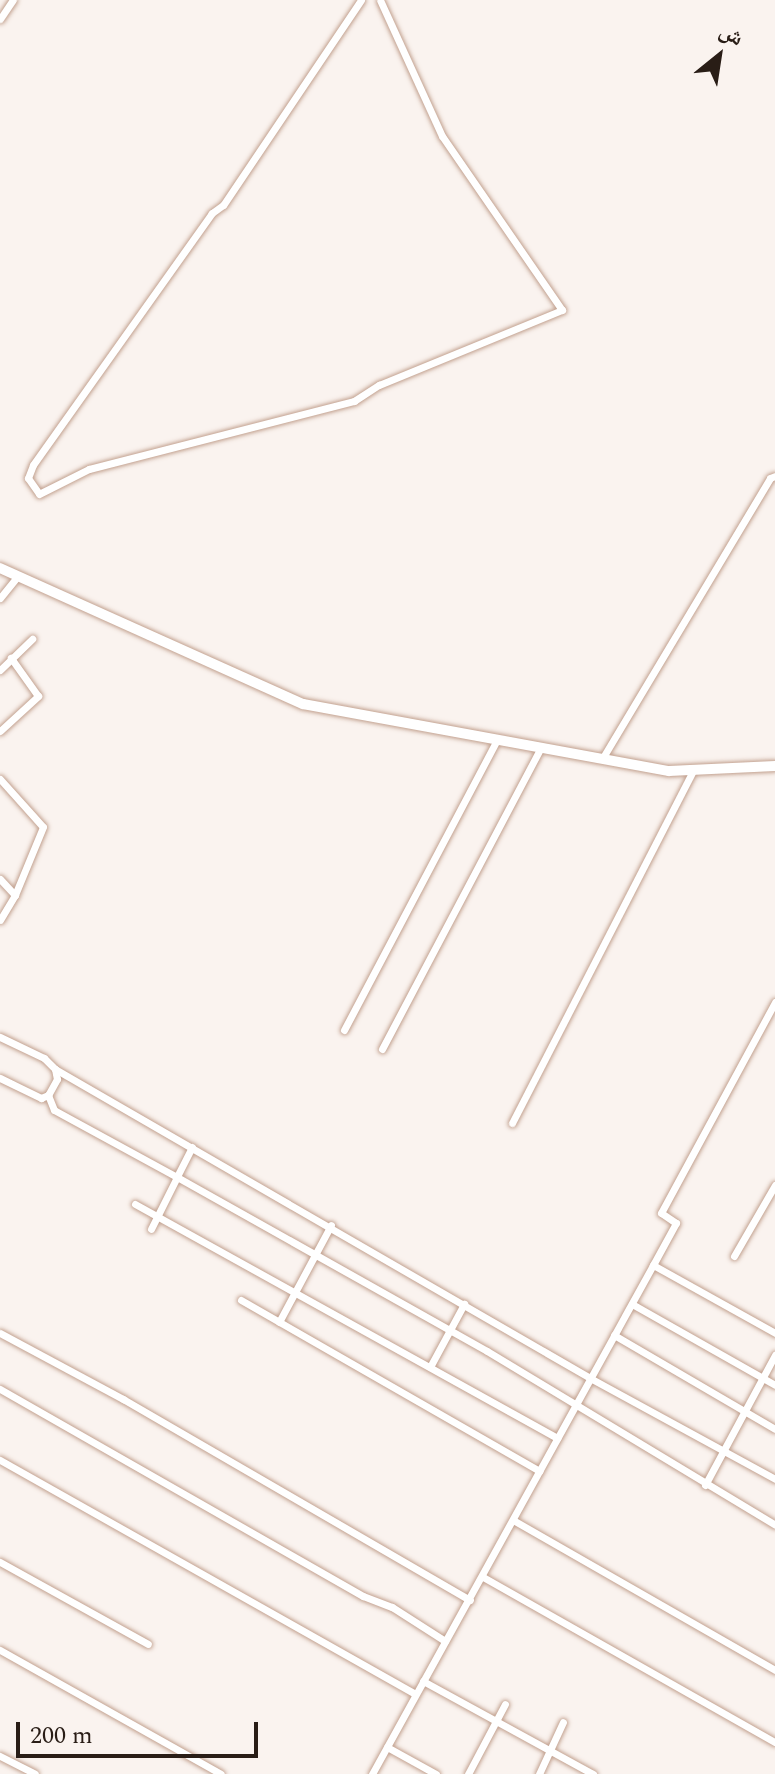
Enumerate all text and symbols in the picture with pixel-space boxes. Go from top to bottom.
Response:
text: ش [713,15,750,55]
north arrow [679,16,759,96]
scale bar [20,1706,262,1756]
text: 200 m [30,1718,93,1754]

